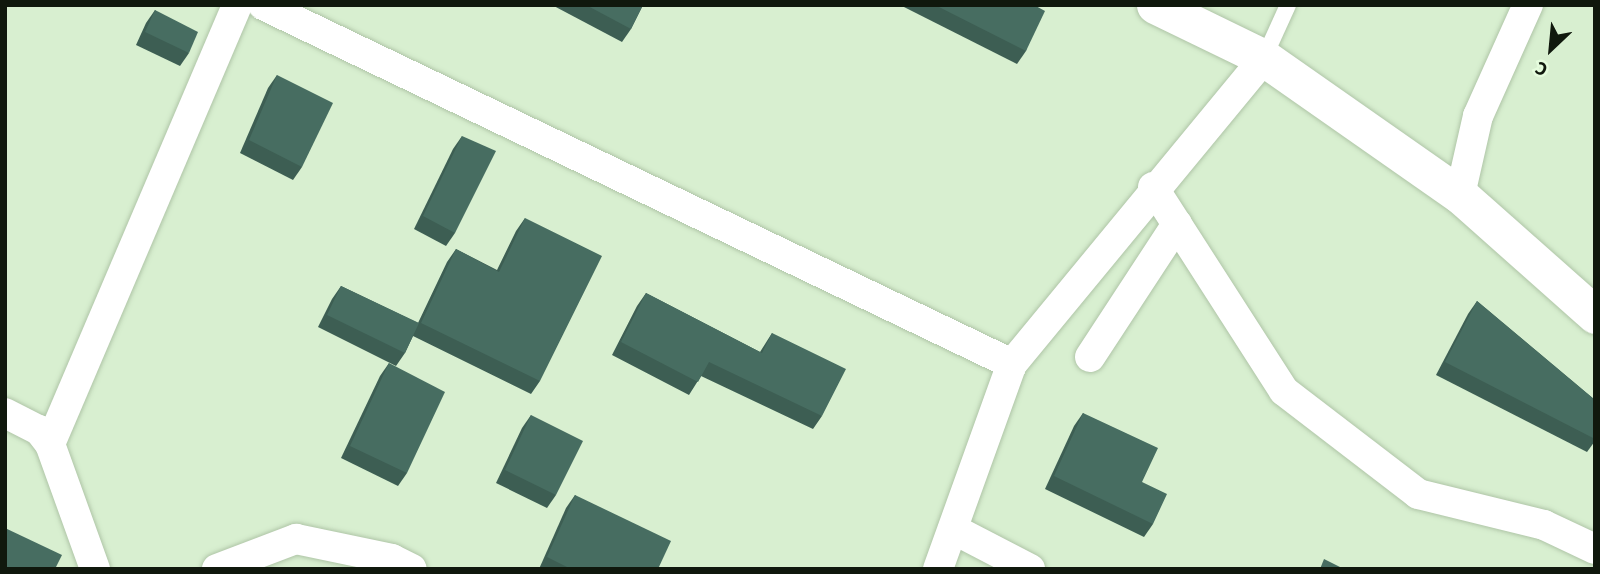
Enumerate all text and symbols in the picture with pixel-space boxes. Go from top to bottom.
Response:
north arrow [1516,14,1586,84]
text: С [1531,54,1552,83]

